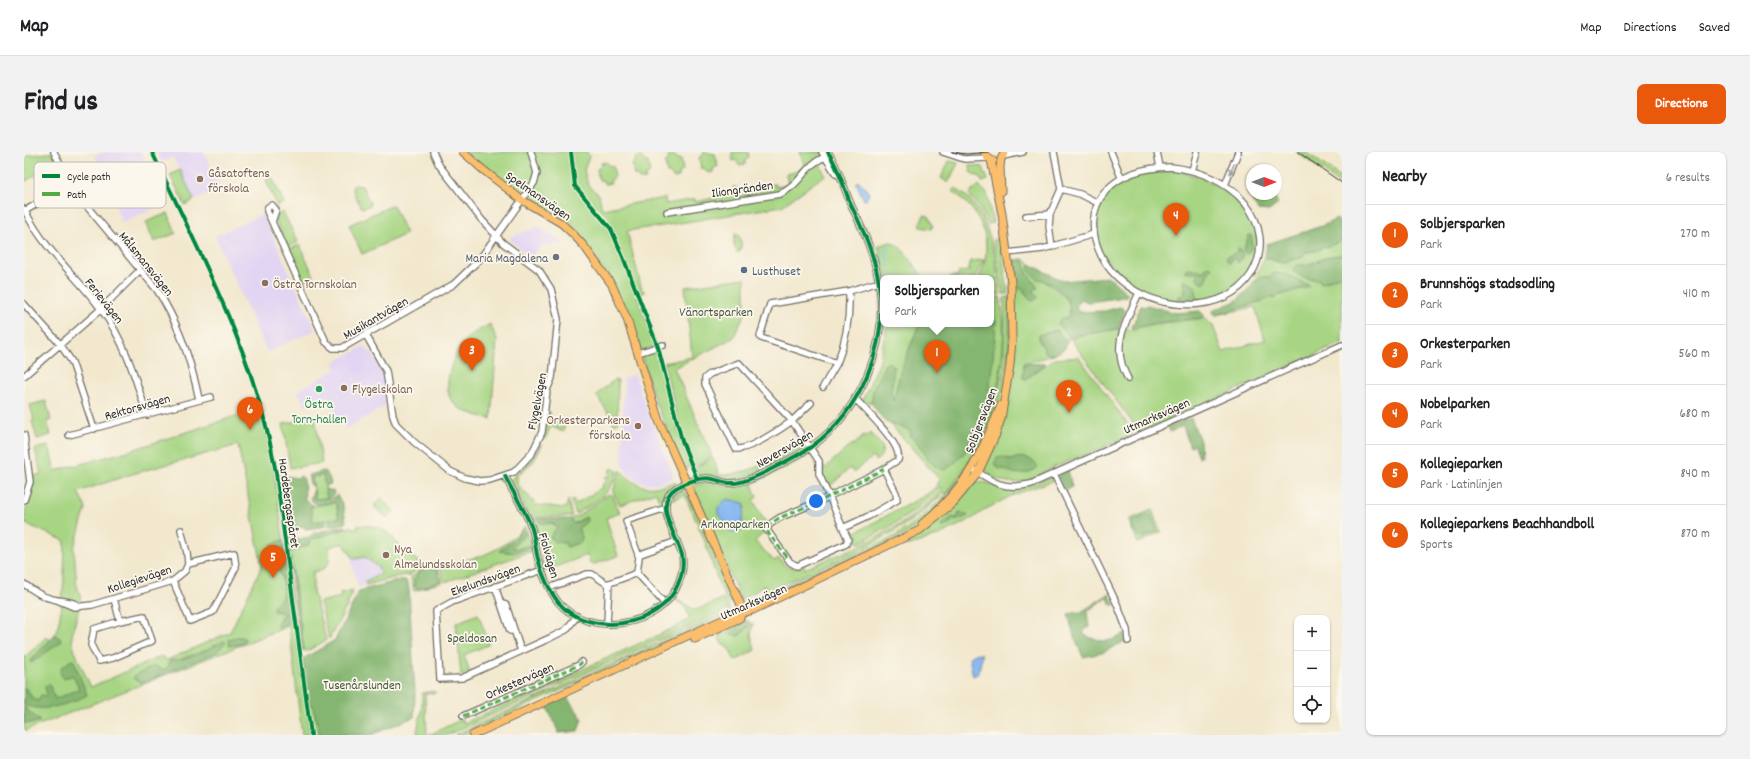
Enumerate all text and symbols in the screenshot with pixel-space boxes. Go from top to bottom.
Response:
text: Map [20,14,49,41]
text: Map [1580,18,1602,38]
text: Directions [1624,18,1677,38]
text: Saved [1699,18,1730,38]
text: Find us [24,84,98,124]
button: Directions [1637,84,1726,124]
legend [34,162,166,208]
one-way arrow [1228,163,1234,175]
north arrow [1246,164,1282,200]
place label: Gåsatoftens förskola [208,165,270,199]
text: Nearby [1382,166,1426,190]
street label: Spelmansvägen [501,167,574,227]
text: 6 results [1666,169,1710,188]
text: Cycle path [67,170,111,186]
marker: Gåsatoftens förskola [195,174,205,184]
street label: Iliongränden [710,177,774,204]
text: Path [67,188,86,204]
pin: 4 [1163,203,1189,236]
text: Solbjersparken [1420,214,1505,236]
text: 1 [1394,225,1396,244]
text: 270 m [1680,225,1710,244]
street label: Målsmansvägen [113,228,177,301]
text: Park [1420,236,1442,255]
place label: Maria Magdalena [465,250,549,269]
marker: Maria Magdalena [551,252,561,262]
place label: Lusthuset [752,263,801,282]
marker: Lusthuset [739,265,749,275]
text: Brunnshögs stadsodling [1420,274,1555,296]
street label: Ferievägen [79,275,127,329]
popup [880,275,994,327]
place label: Östra Tornskolan [273,276,357,295]
marker: Östra Tornskolan [260,278,270,288]
text: Solbjersparken [895,281,979,303]
text: 2 [1392,285,1398,304]
text: 410 m [1683,285,1710,304]
street label: Musikantvägen [340,293,412,346]
text: Park [1420,296,1442,315]
text: Park [895,303,917,322]
park label: Vänortsparken [679,304,753,323]
text: Orkesterparken [1420,334,1510,356]
pin: 3 [459,338,485,371]
pin: 1 [924,340,950,373]
text: 3 [1392,345,1398,364]
text: 560 m [1679,345,1710,364]
text: Park [1420,356,1442,375]
street label: Flygelvägen [524,371,553,432]
pin: 2 [1056,380,1082,413]
place label: Flygelskolan [352,381,412,400]
marker: Flygelskolan [339,383,349,393]
marker: Östra Torn-hallen [314,384,324,394]
street label: Solbjersvägen [961,385,1004,457]
street label: Rektorsvägen [103,390,173,427]
street label: Utmarksvägen [1121,394,1193,440]
text: Nobelparken [1420,394,1490,416]
place label: Östra Torn-hallen [291,396,347,430]
pin: 6 [237,397,263,430]
text: 4 [1392,405,1398,424]
text: 680 m [1679,405,1710,424]
place label: Orkesterparkens förskola [546,412,631,446]
text: Park [1420,416,1442,435]
marker: Orkesterparkens förskola [633,421,643,431]
street label: Neversvägen [753,426,817,474]
text: Kollegieparken [1420,454,1502,476]
street label: Hardebergaspåret [272,457,303,550]
text: 5 [1392,465,1398,484]
text: 840 m [1680,465,1710,484]
text: Park · Latinlinjen [1420,476,1502,495]
your location [806,491,826,511]
text: Kollegieparkens Beachhandboll [1420,514,1594,536]
park label: Arkonaparken [700,516,770,535]
text: 6 [1392,525,1398,544]
text: 870 m [1681,525,1710,544]
street label: Fiolvägen [532,531,563,581]
text: Sports [1420,536,1453,555]
place label: Nya Almelundsskolan [394,541,477,575]
pin: 5 [260,545,286,578]
marker: Nya Almelundsskolan [381,550,391,560]
street label: Ekelundsvägen [449,560,523,603]
street label: Kollegievägen [105,561,174,600]
street label: Utmarksvägen [718,580,790,626]
map controls [1294,615,1330,723]
button: + [1294,615,1330,651]
park label: Speldosan [447,630,497,649]
button: − [1294,651,1330,687]
street label: Orkestervägen [483,659,557,706]
park label: Tusenårslunden [323,677,401,696]
button: locate [1294,687,1330,723]

